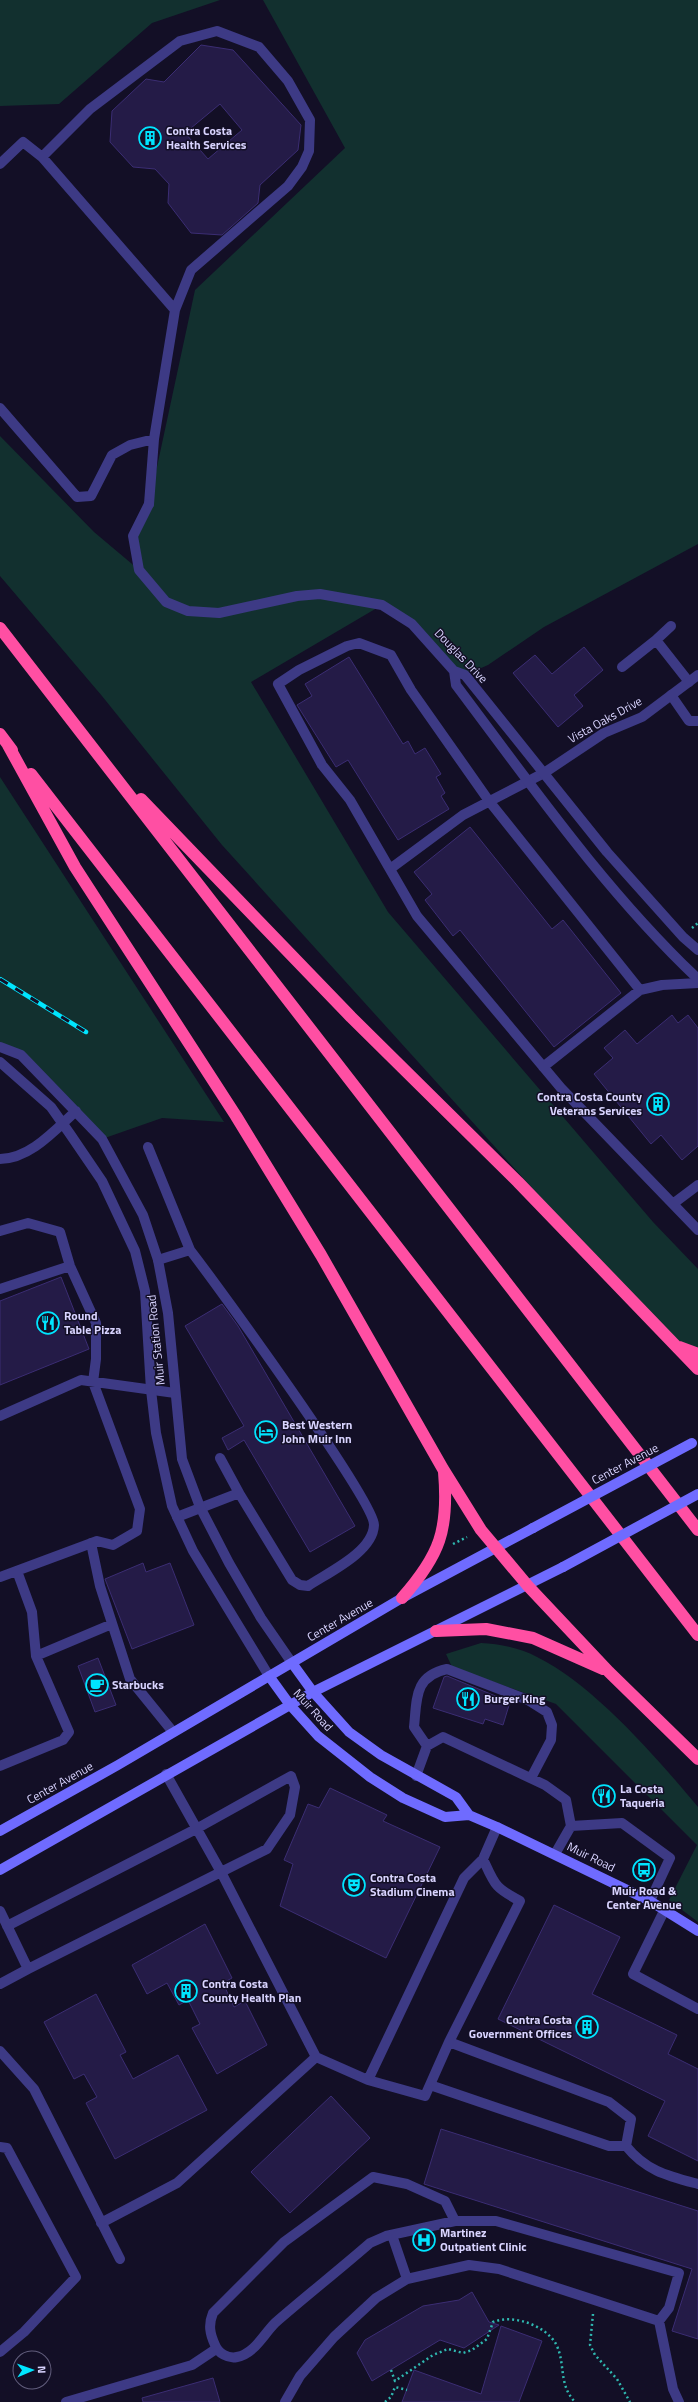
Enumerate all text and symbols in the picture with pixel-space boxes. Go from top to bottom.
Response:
place label: Contra Costa Health Services [166,121,247,154]
building icon: Contra Costa Health Services [137,125,163,151]
street label: Douglas Drive [430,624,492,687]
street label: Vista Oaks Drive [564,691,645,748]
place label: Contra Costa County Veterans Services [537,1087,642,1120]
building icon: Contra Costa County Veterans Services [645,1091,671,1117]
street label: Muir Station Road [141,1294,170,1386]
place label: Round Table Pizza [64,1306,121,1339]
restaurant icon: Round Table Pizza [35,1310,61,1336]
place label: Best Western John Muir Inn [282,1415,352,1448]
hotel icon: Best Western John Muir Inn [253,1419,279,1445]
street label: Center Avenue [588,1438,662,1489]
street label: Center Avenue [303,1593,376,1646]
cafe icon: Starbucks [84,1672,110,1698]
place label: Starbucks [112,1675,164,1694]
street label: Muir Road [289,1684,338,1735]
restaurant icon: Burger King [455,1686,481,1712]
place label: Burger King [484,1689,546,1708]
street label: Center Avenue [23,1756,96,1809]
place label: La Costa Taqueria [620,1779,665,1812]
restaurant icon: La Costa Taqueria [591,1783,617,1809]
street label: Muir Road [564,1837,619,1876]
bus stop icon: Muir Road & Center Avenue [631,1857,657,1883]
place label: Contra Costa Stadium Cinema [370,1868,455,1901]
theatre icon: Contra Costa Stadium Cinema [341,1872,367,1898]
place label: Muir Road & Center Avenue [606,1881,682,1914]
place label: Contra Costa County Health Plan [202,1974,301,2007]
building icon: Contra Costa County Health Plan [173,1978,199,2004]
place label: Contra Costa Government Offices [469,2010,572,2043]
building icon: Contra Costa Government Offices [574,2014,600,2040]
place label: Martinez Outpatient Clinic [440,2223,527,2256]
hospital icon: Martinez Outpatient Clinic [411,2227,437,2253]
north arrow [12,2350,52,2390]
text: N [34,2366,50,2374]

